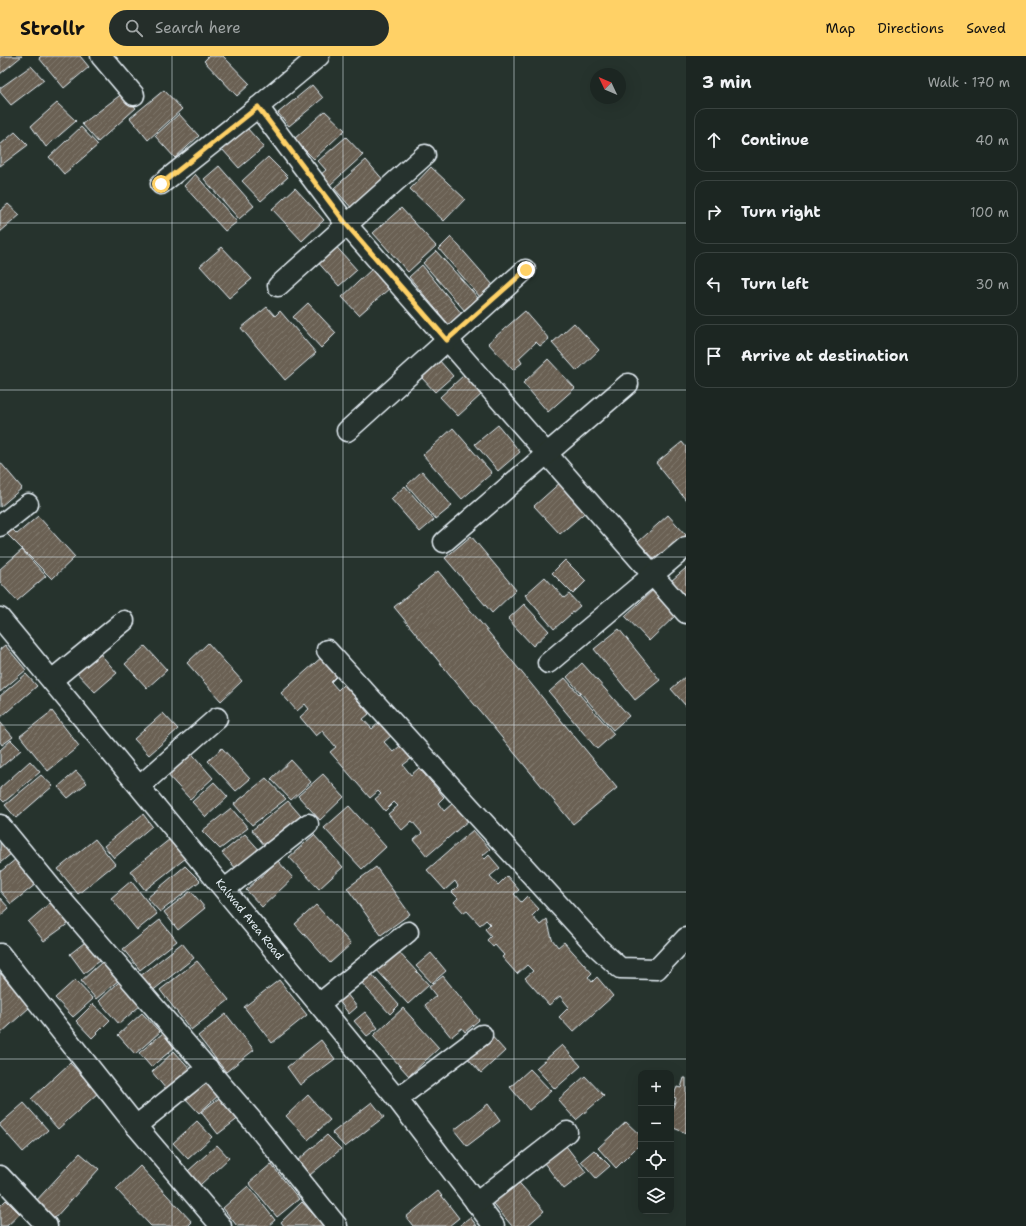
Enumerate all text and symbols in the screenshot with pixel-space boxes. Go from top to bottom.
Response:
search box [109,10,389,46]
text: Strollr [20,16,85,41]
icon: search [123,17,145,39]
text: Search here [155,18,241,38]
text: Map [826,19,856,37]
text: Directions [878,19,944,37]
text: Saved [966,19,1006,37]
north arrow [590,68,626,104]
text: 3 min [702,71,752,93]
text: Walk · 170 m [928,74,1010,91]
icon: ahead [703,129,725,151]
text: Continue [741,130,809,150]
text: 40 m [975,132,1009,149]
route start [152,175,170,193]
icon: right [703,201,725,223]
text: Turn right [741,202,821,222]
text: 100 m [970,204,1009,221]
route end [517,261,535,279]
icon: left [703,273,725,295]
text: Turn left [741,274,809,294]
text: 30 m [975,276,1009,293]
icon: arrive [703,345,725,367]
text: Arrive at destination [741,346,909,366]
street label: Kalwad Area Road [212,876,287,963]
map controls [638,1070,674,1214]
button: + [638,1070,674,1106]
button: − [638,1106,674,1142]
button: locate [638,1142,674,1178]
button: layers [638,1178,674,1214]

